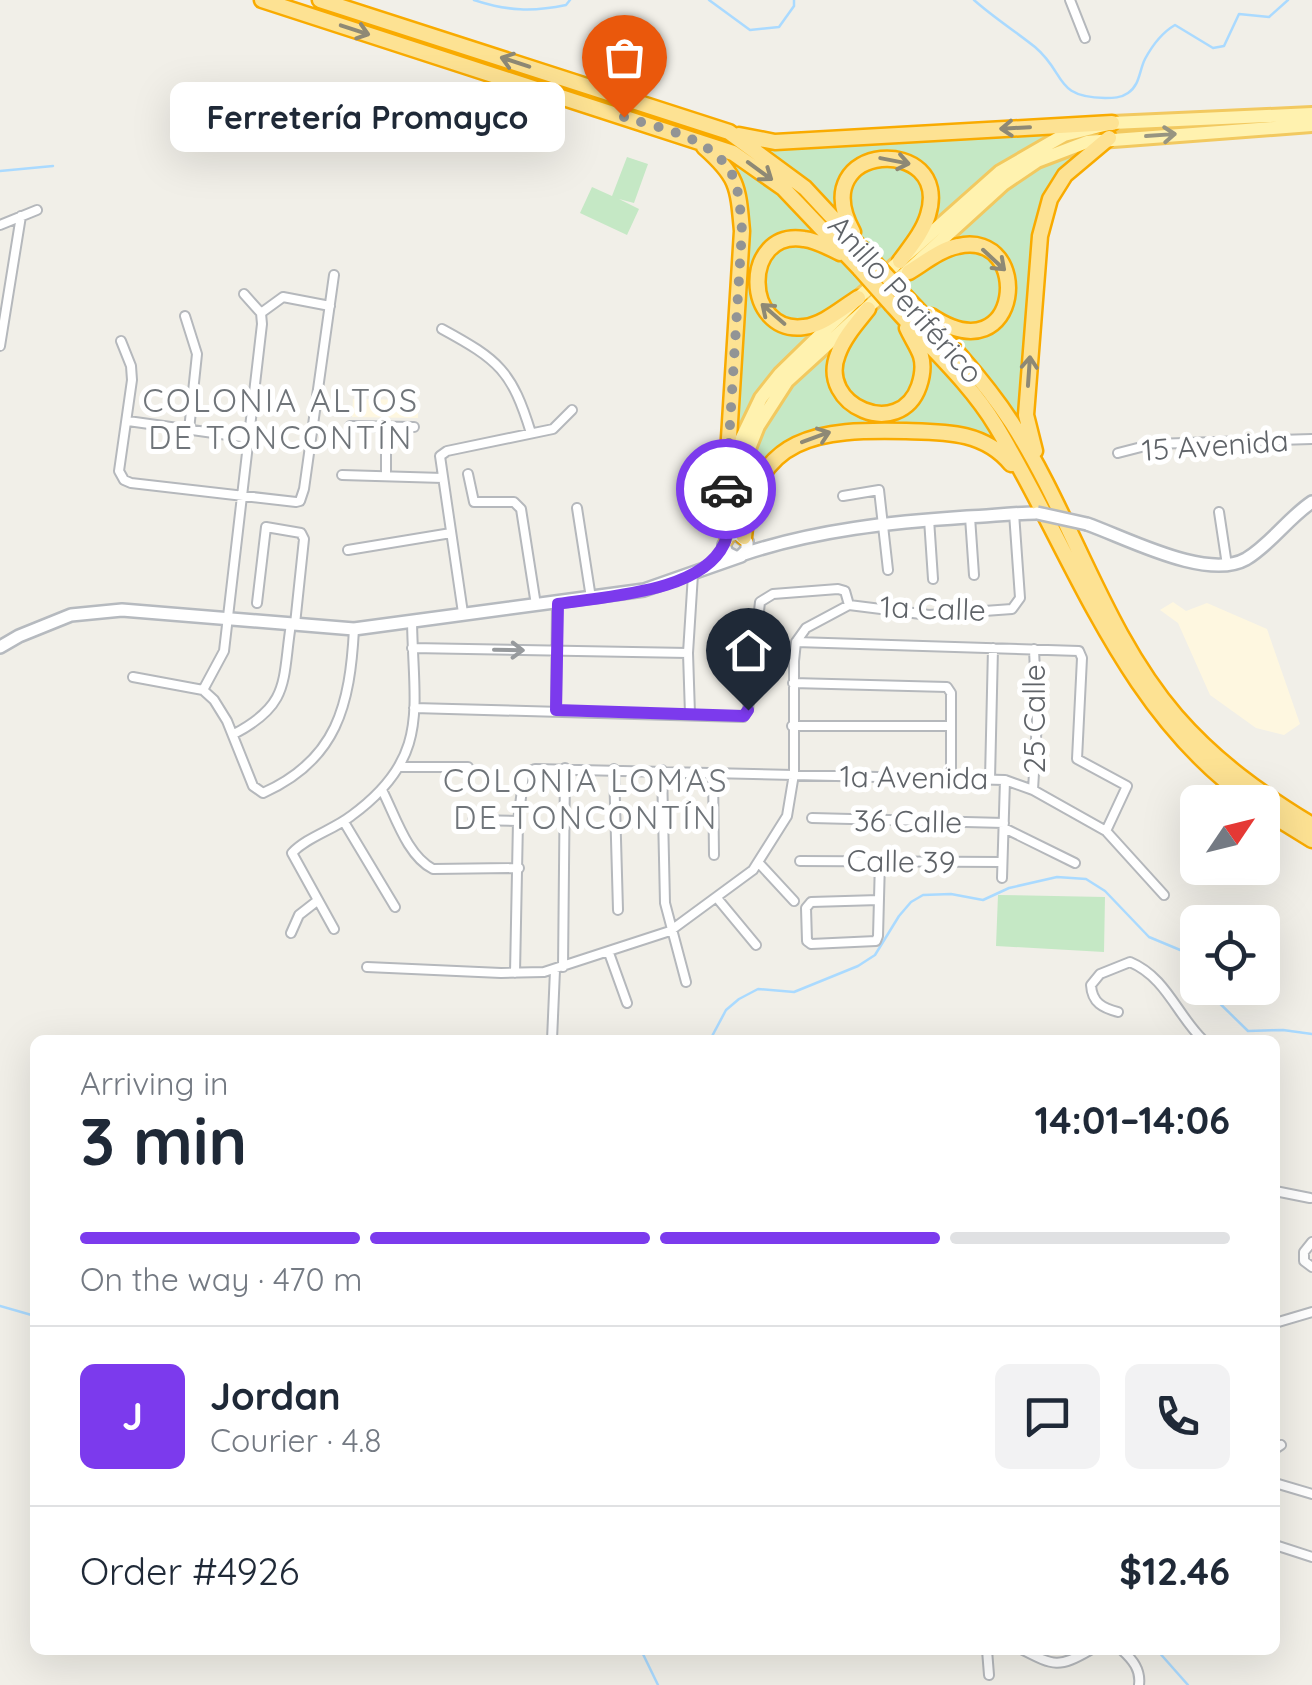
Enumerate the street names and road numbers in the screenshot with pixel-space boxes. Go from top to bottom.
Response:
street label: Anillo Periférico [820,207,992,391]
street label: 15 Avenida [1140,421,1290,469]
street label: 1a Calle [880,587,986,629]
street label: 25 Calle [1015,664,1053,774]
street label: 1a Avenida [839,757,989,797]
street label: 36 Calle [854,801,962,841]
street label: Calle 39 [846,841,956,881]

